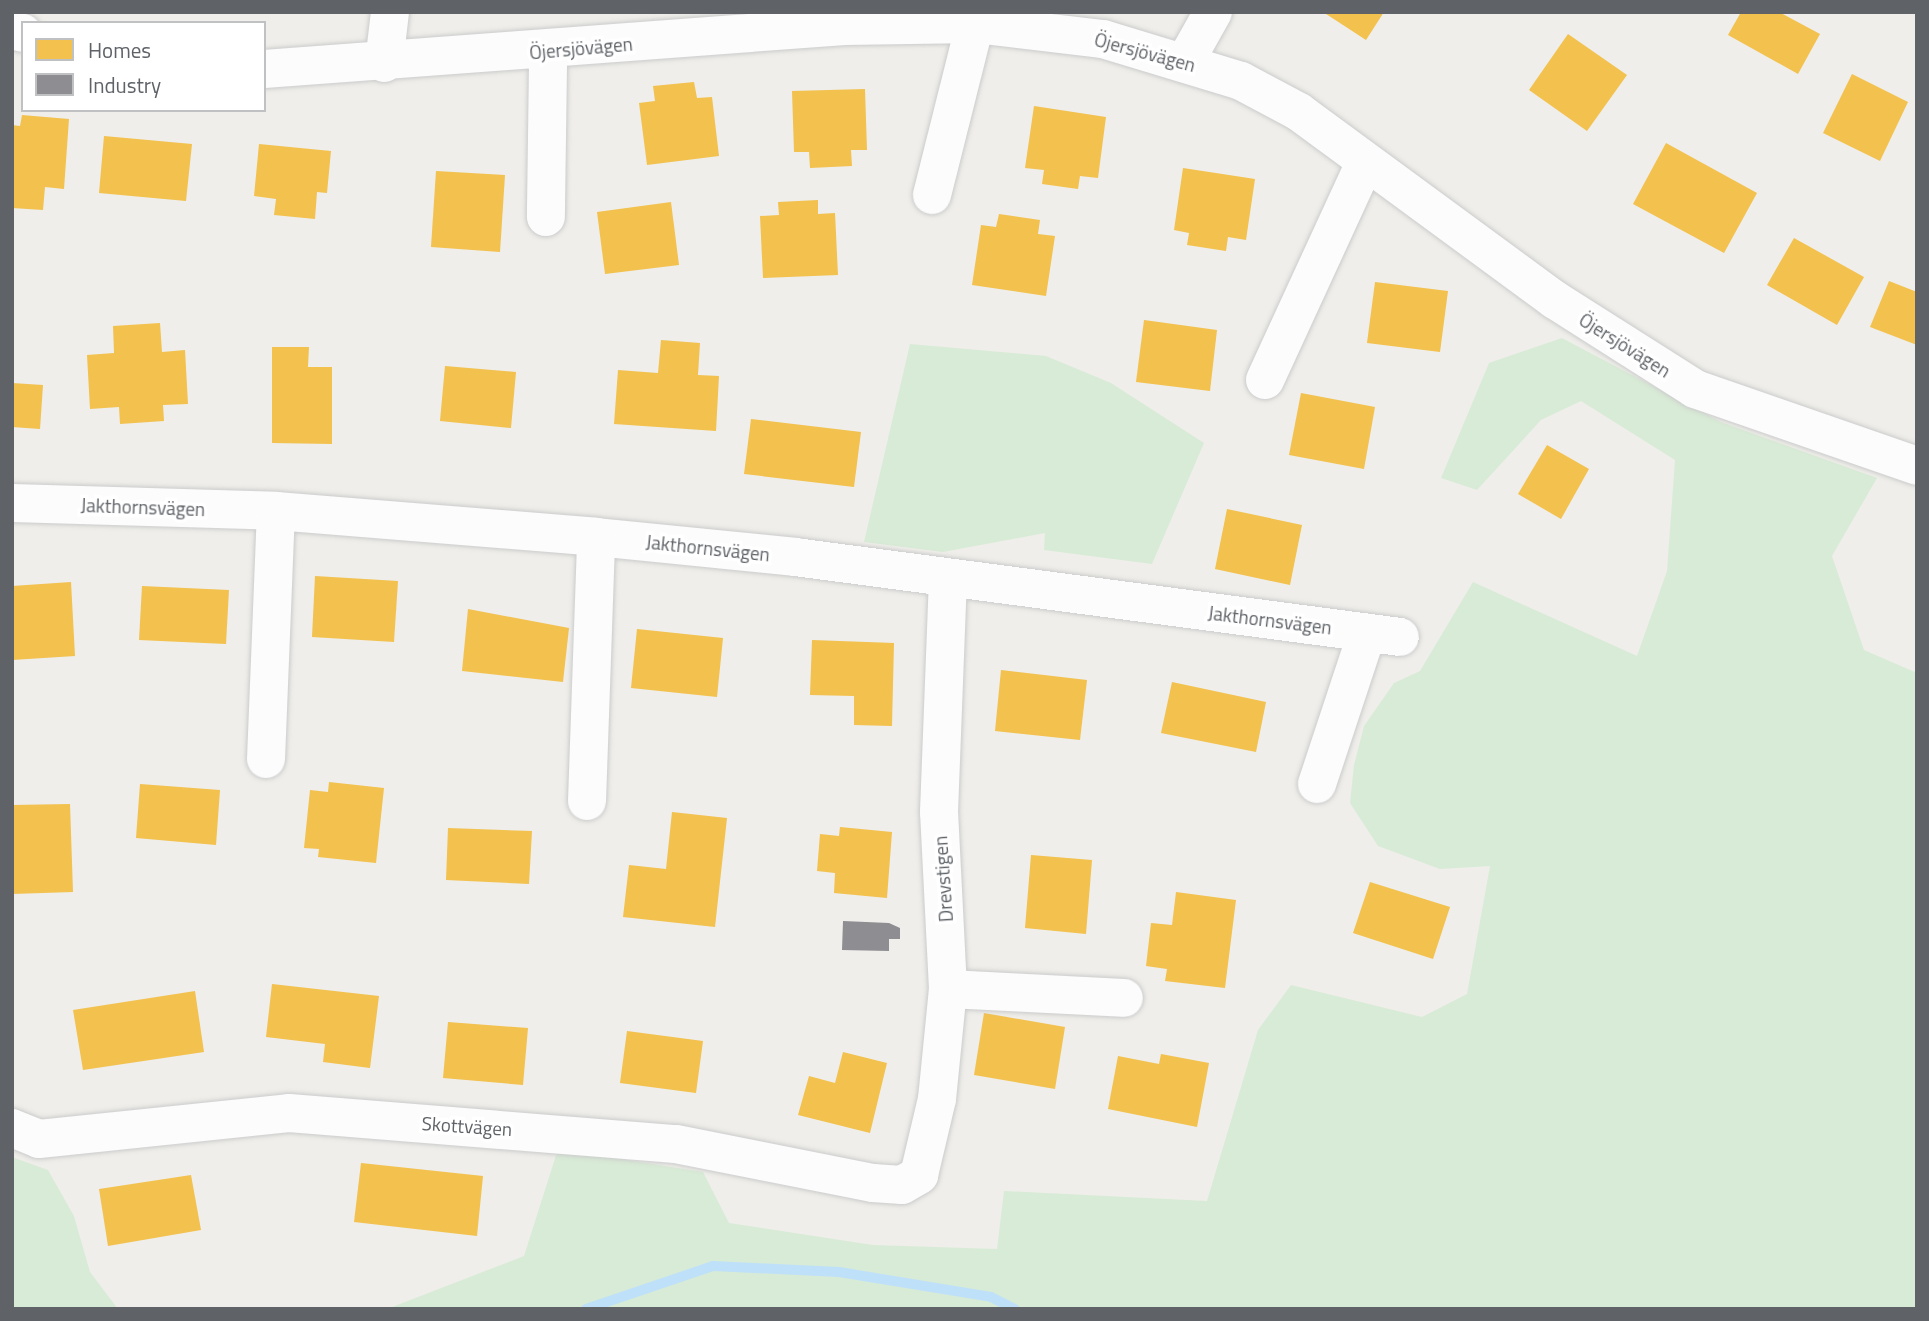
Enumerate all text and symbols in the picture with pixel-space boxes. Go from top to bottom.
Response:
legend [21,21,266,112]
street label: Öjersjövägen [1092,28,1198,76]
street label: Öjersjövägen [528,32,634,64]
text: Homes [88,34,151,66]
text: Industry [88,69,161,101]
street label: Öjersjövägen [1575,308,1675,382]
street label: Jakthornsvägen [80,493,206,521]
street label: Jakthornsvägen [645,530,771,566]
street label: Jakthornsvägen [1207,601,1333,639]
street label: Drevstigen [929,835,957,923]
street label: Skottvägen [421,1111,513,1141]

